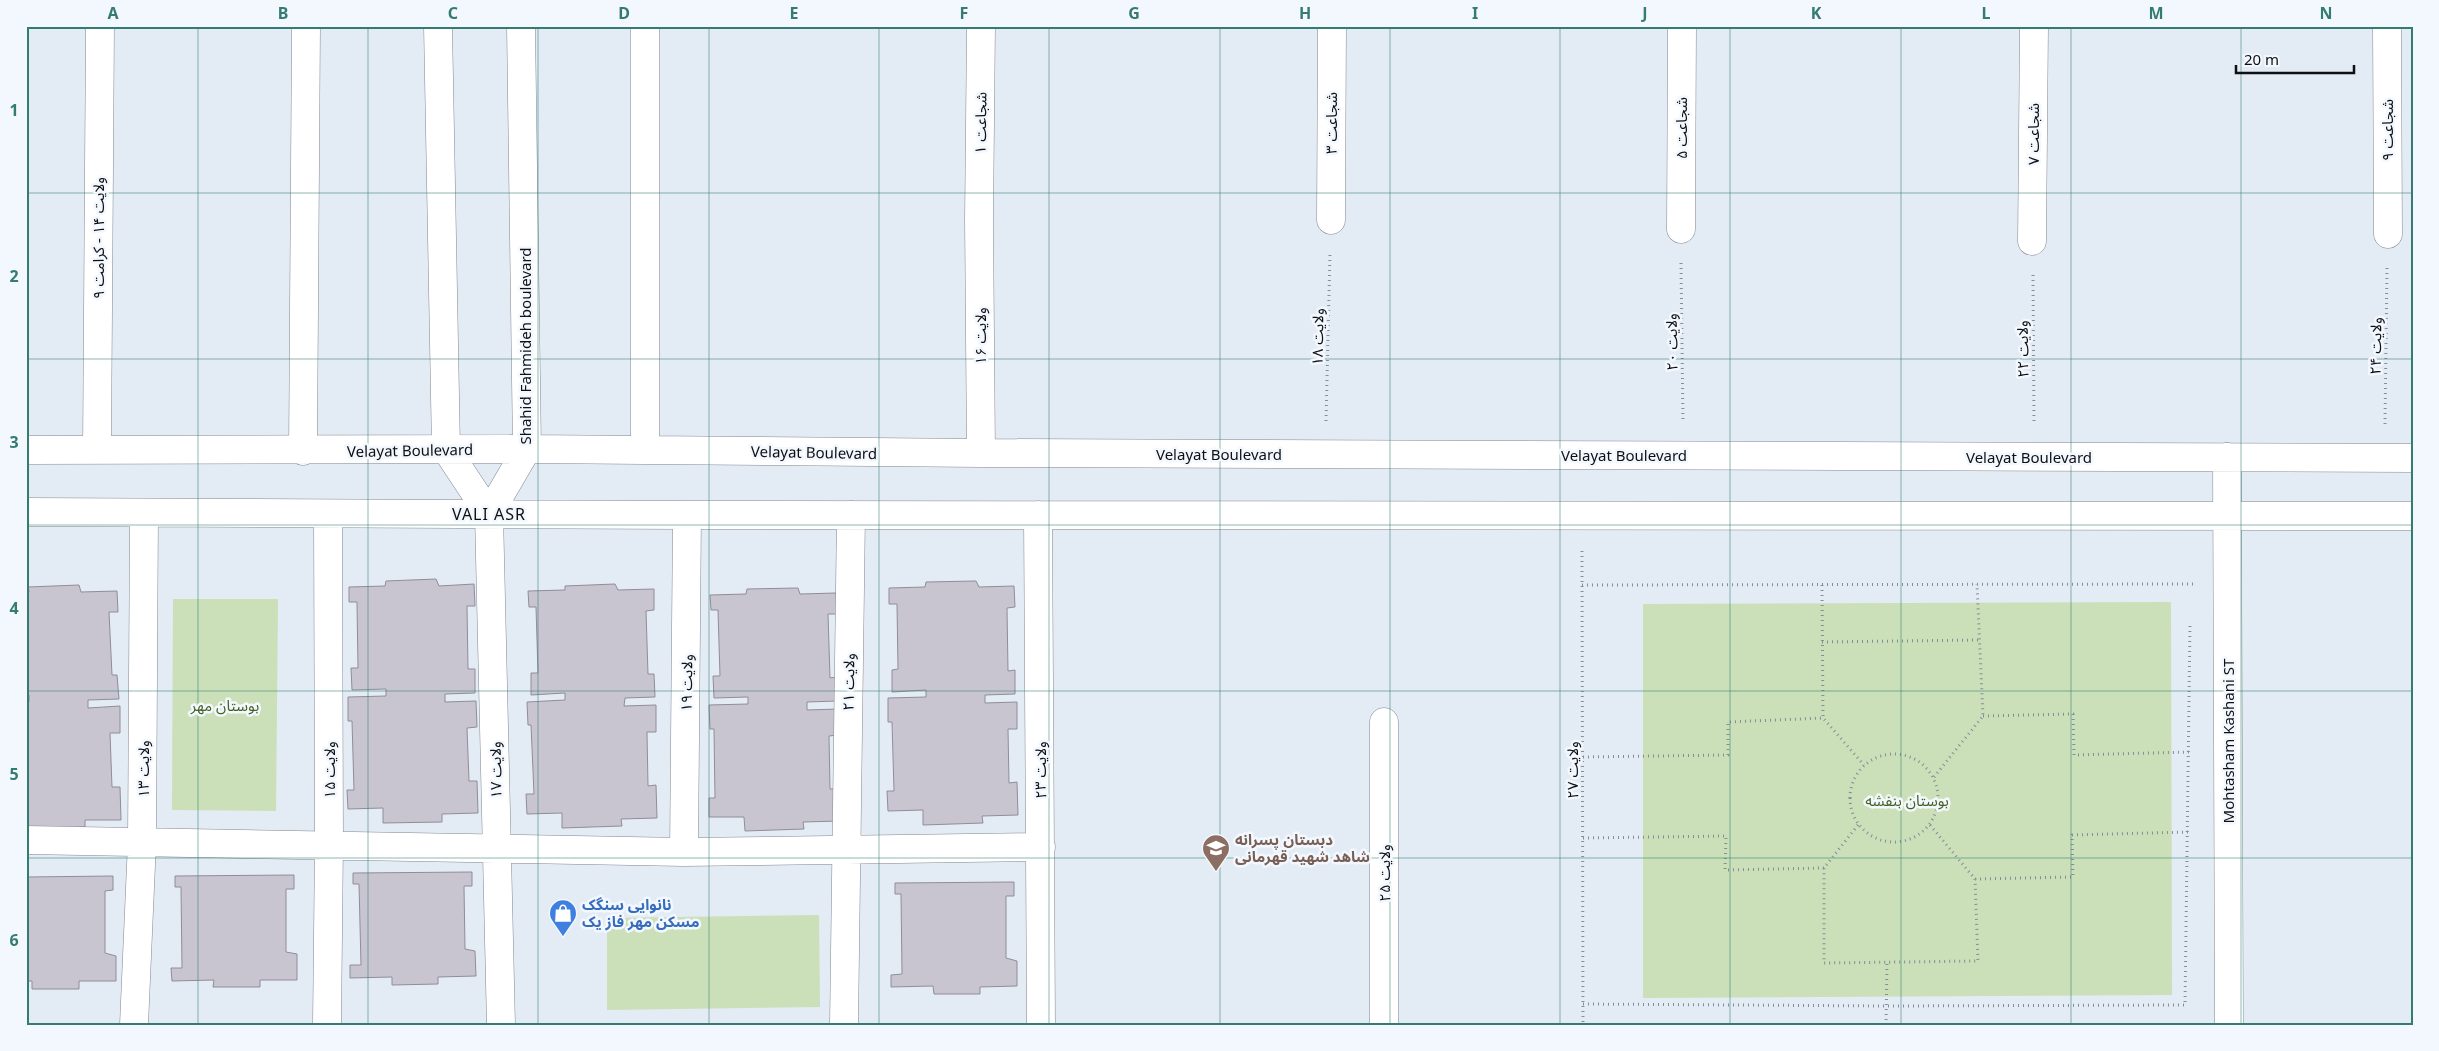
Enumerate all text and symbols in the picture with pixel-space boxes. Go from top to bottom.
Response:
text: A [107,2,119,24]
text: B [278,2,288,24]
text: C [448,2,458,24]
text: D [618,2,630,24]
text: E [790,2,799,24]
text: F [960,2,968,24]
text: G [1128,2,1140,24]
text: H [1299,2,1311,24]
text: I [1472,2,1478,24]
text: J [1640,2,1648,24]
text: K [1811,2,1822,24]
text: L [1982,2,1991,24]
text: M [2148,2,2164,24]
text: N [2319,2,2333,24]
scale bar [2236,42,2354,74]
text: 20 m [2244,49,2279,69]
street label: شجاعت ۱ [969,92,991,154]
street label: شجاعت ۳ [1321,92,1341,154]
street label: شجاعت ۵ [1671,97,1691,159]
text: 1 [9,99,19,121]
street label: شجاعت ۹ [2377,99,2397,161]
street label: شجاعت ۷ [2023,103,2043,165]
street label: ولایت ۱۴ - کرامت ۹ [88,177,108,299]
street label: Shahid Fahmideh boulevard [515,247,535,445]
text: 2 [9,265,19,287]
street label: ولایت ۱۶ [970,307,990,365]
street label: ولایت ۱۸ [1307,308,1327,366]
street label: ولایت ۲۰ [1661,313,1681,371]
street label: ولایت ۲۴ [2365,317,2385,375]
street label: ولایت ۲۲ [2012,320,2032,378]
text: 3 [9,431,19,453]
street label: Velayat Boulevard [347,439,473,461]
street label: Velayat Boulevard [751,441,877,463]
street label: Velayat Boulevard [1156,444,1282,464]
street label: Velayat Boulevard [1561,445,1687,465]
street label: Velayat Boulevard [1966,447,2092,467]
district label: VALI ASR [452,503,526,525]
text: 4 [9,597,19,619]
street label: ولایت ۲۱ [838,653,858,711]
street label: ولایت ۱۹ [676,654,696,712]
street label: Mohtasham Kashani ST [2218,658,2238,823]
park label: بوستان مهر [190,695,259,715]
street label: ولایت ۱۳ [133,740,153,798]
street label: ولایت ۱۵ [319,741,339,799]
street label: ولایت ۱۷ [485,741,505,799]
street label: ولایت ۲۳ [1030,741,1050,799]
street label: ولایت ۲۷ [1562,741,1582,799]
text: 5 [9,763,19,785]
park label: بوستان بنفشه [1865,790,1949,810]
place label: دبستان پسرانه شاهد شهید قهرمانی [1235,829,1370,866]
school or university icon: دبستان پسرانه شاهد شهید قهرمانی [1201,833,1231,872]
street label: ولایت ۲۵ [1374,844,1394,902]
place label: نانوایی سنگک مسکن مهر فاز یک [582,894,700,931]
shop icon: نانوایی سنگک مسکن مهر فاز یک [548,898,578,937]
text: 6 [9,929,19,951]

